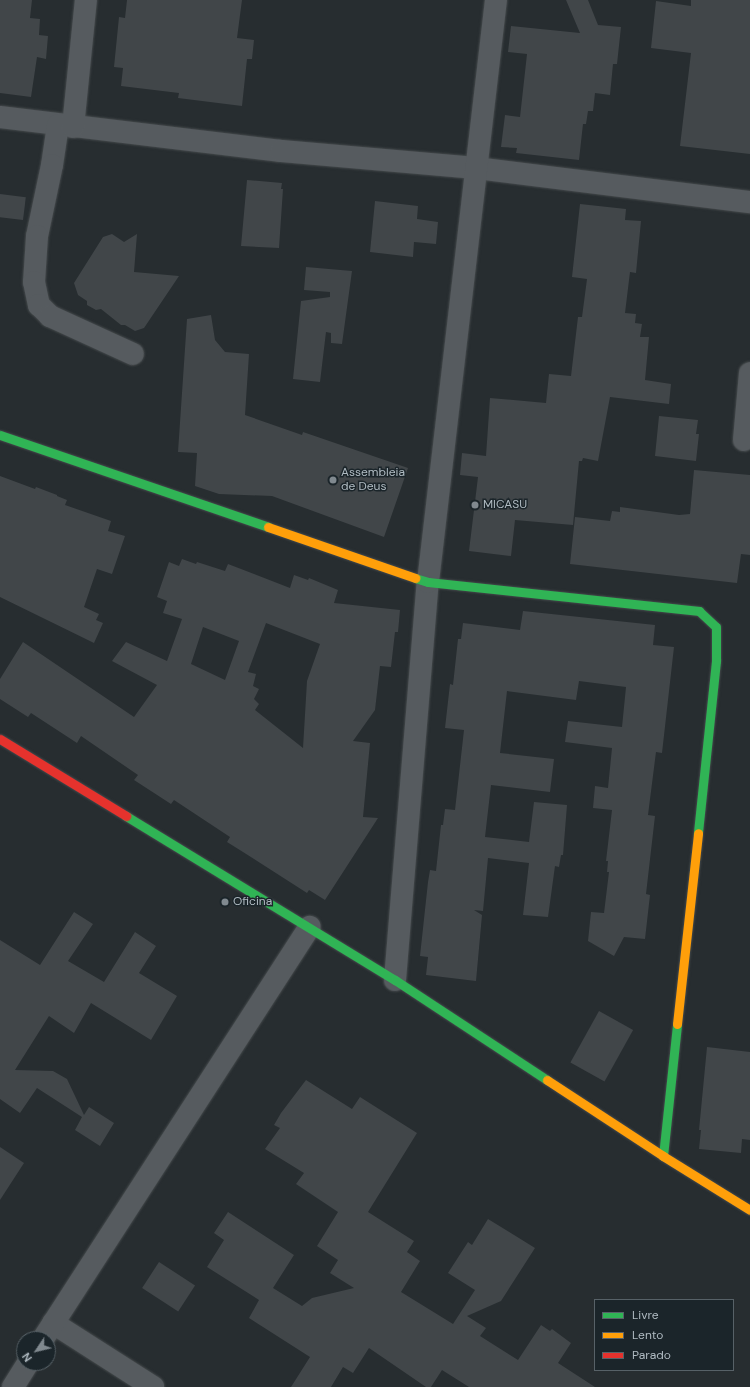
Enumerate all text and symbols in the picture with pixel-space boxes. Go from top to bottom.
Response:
place label: Assembleia de Deus [341,466,405,494]
marker: Assembleia de Deus [328,475,338,485]
place label: MICASU [483,498,527,512]
marker: MICASU [470,500,480,510]
place label: Oficina [233,895,272,909]
marker: Oficina [220,897,230,907]
legend [594,1299,734,1371]
text: Livre [632,1307,659,1323]
text: Lento [632,1327,663,1343]
north arrow [16,1331,56,1371]
text: Parado [632,1347,671,1363]
text: N [19,1350,35,1365]

